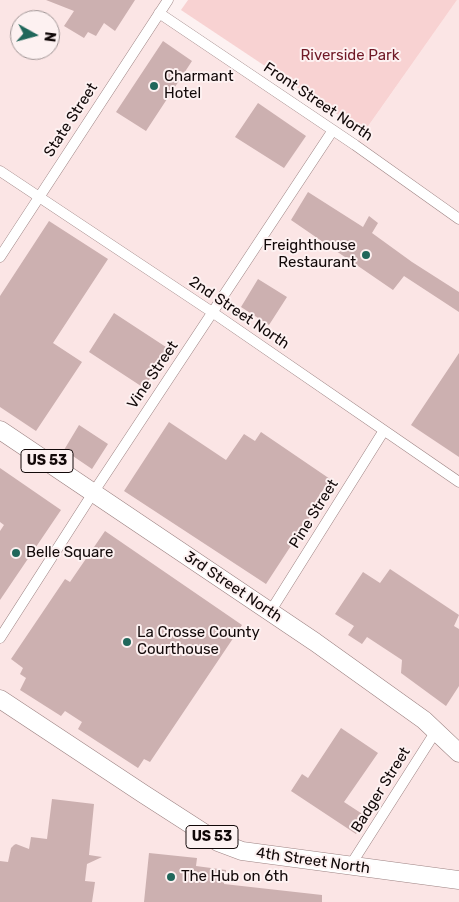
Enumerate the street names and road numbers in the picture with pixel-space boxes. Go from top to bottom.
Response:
street label: Front Street North [260,59,376,145]
street label: State Street [40,80,102,160]
street label: 2nd Street North [185,273,293,353]
street label: Vine Street [124,338,182,412]
road number: US 53 [21,450,73,472]
street label: Pine Street [286,476,342,552]
street label: 3rd Street North [181,548,285,626]
street label: Badger Street [348,744,414,836]
road number: US 53 [186,826,238,849]
street label: 4th Street North [255,844,371,878]

